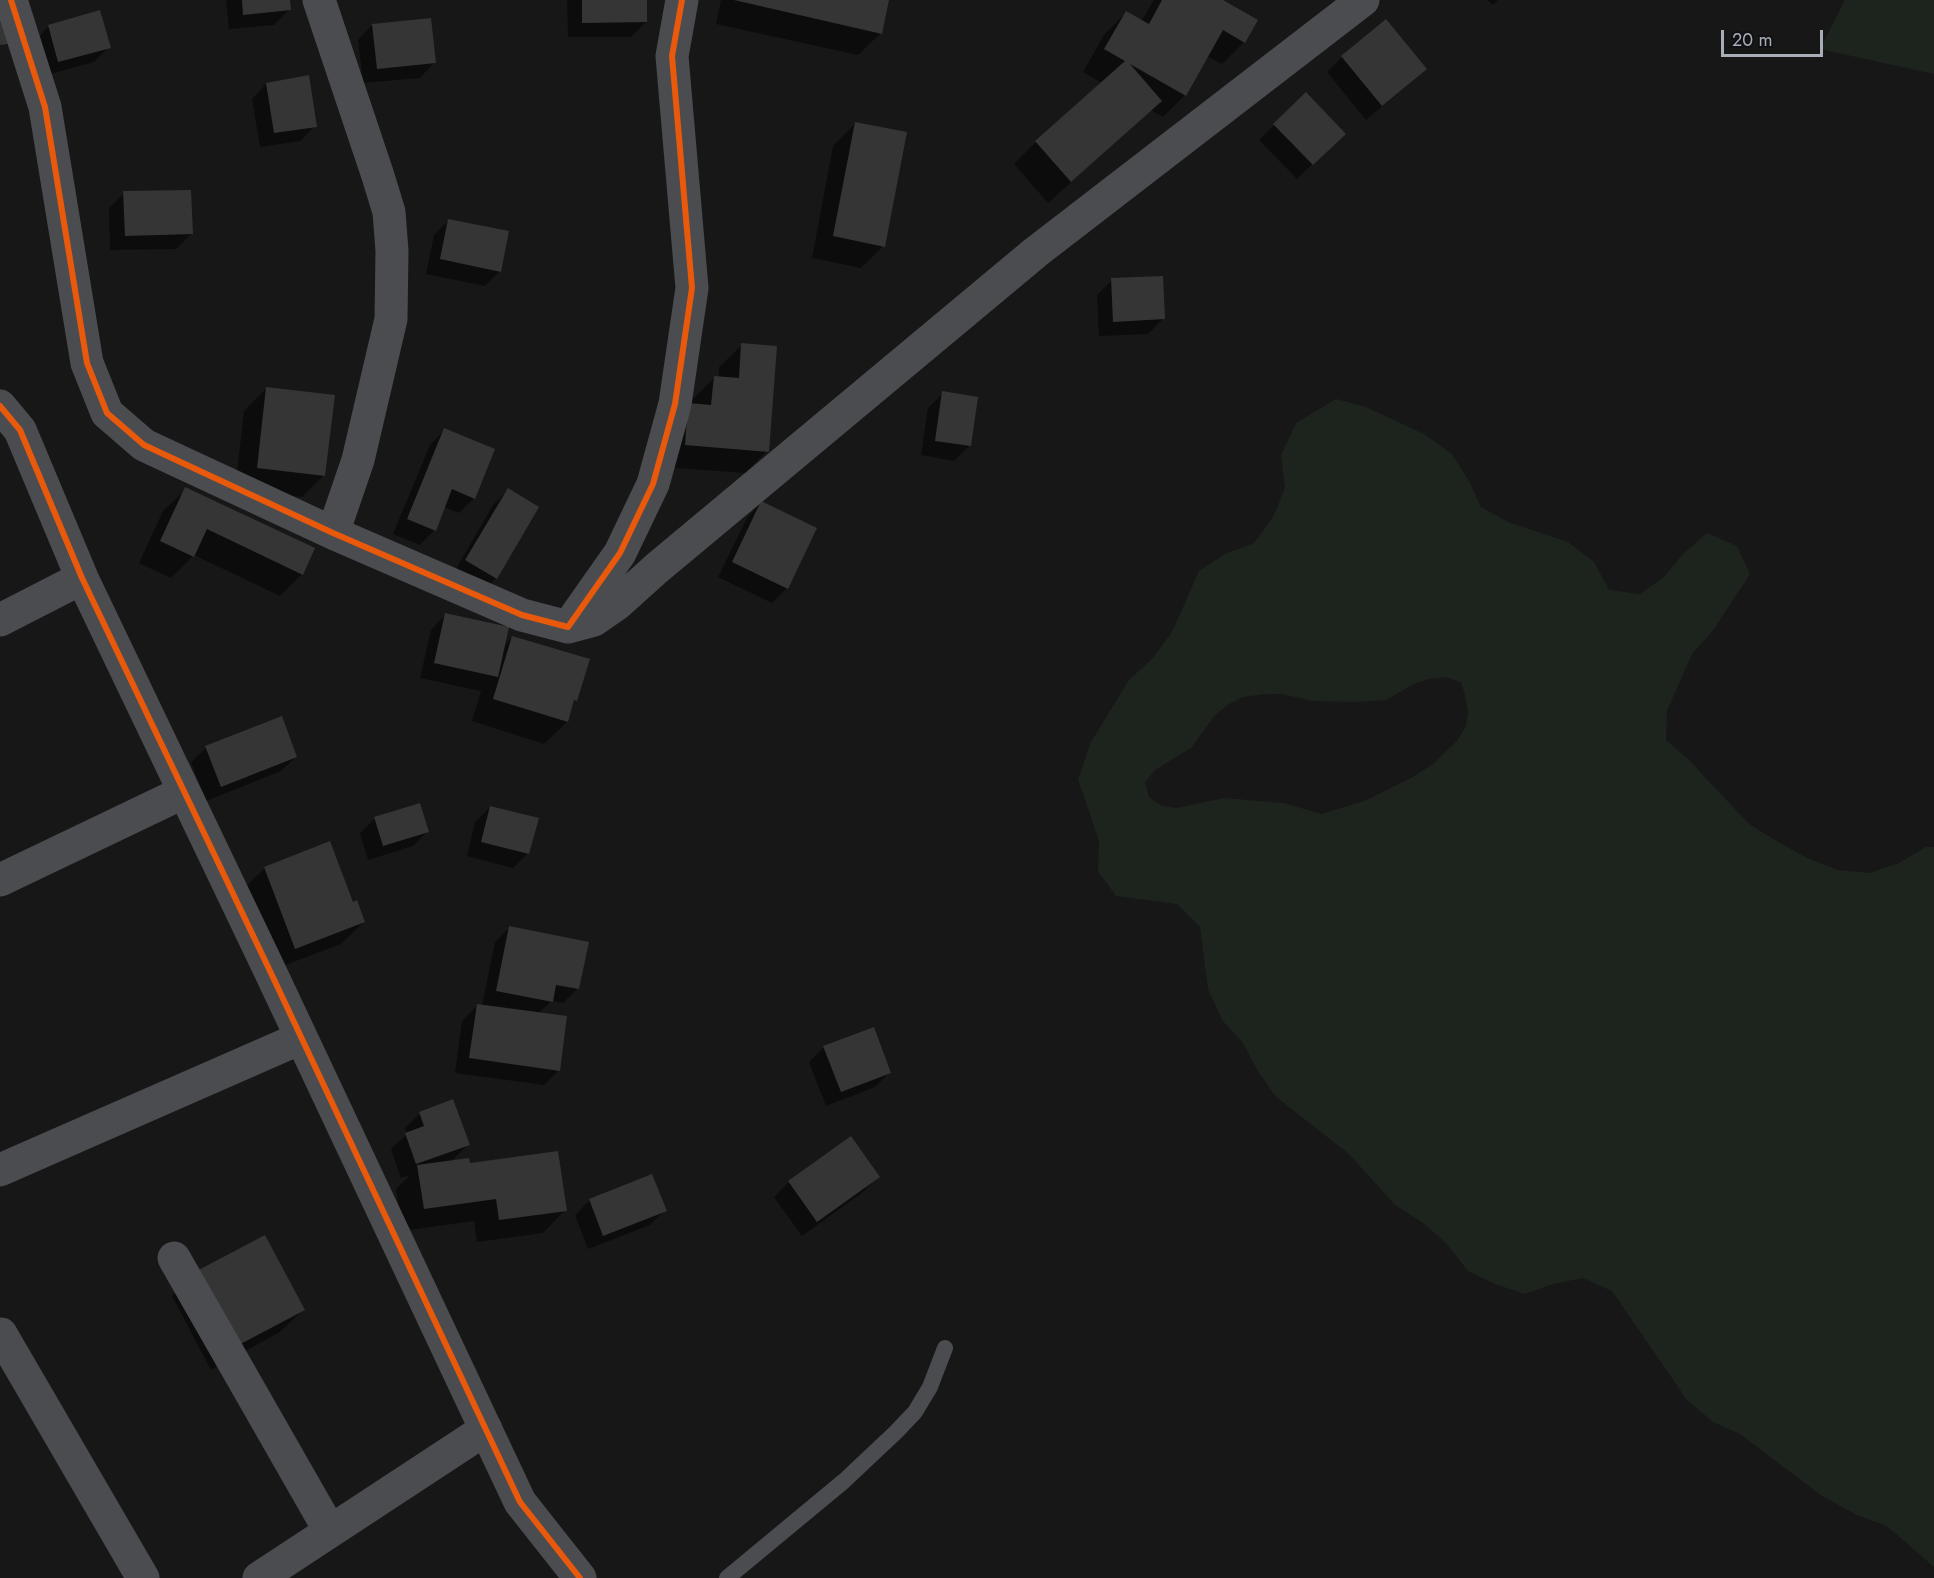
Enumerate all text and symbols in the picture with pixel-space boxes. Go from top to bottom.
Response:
scale bar [1724,18,1826,56]
text: 20 m [1732,27,1772,53]

